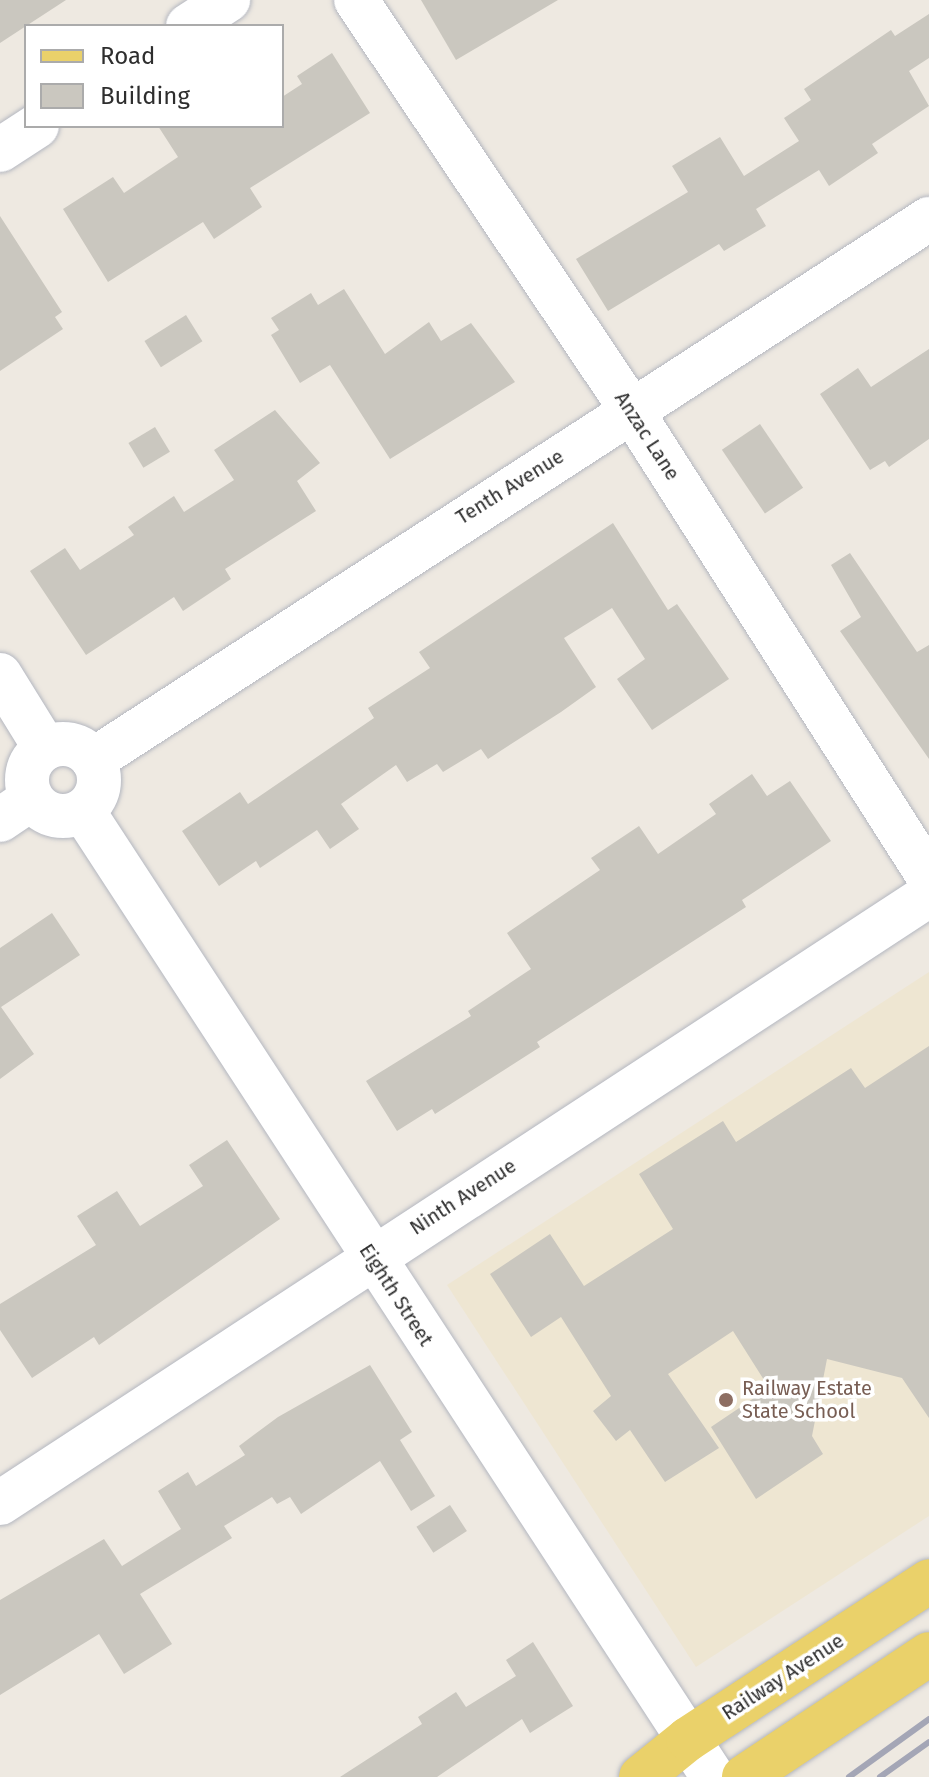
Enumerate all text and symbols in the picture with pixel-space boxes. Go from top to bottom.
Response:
legend [24,24,284,128]
text: Road [100,42,155,70]
text: Building [100,82,190,110]
street label: Anzac Lane [610,387,684,485]
street label: Tenth Avenue [452,444,568,530]
street label: Ninth Avenue [405,1154,521,1240]
street label: Eighth Street [354,1239,438,1351]
place label: Railway Estate State School [742,1376,872,1423]
marker: Railway Estate State School [717,1391,735,1409]
street label: Railway Avenue [718,1629,848,1725]

